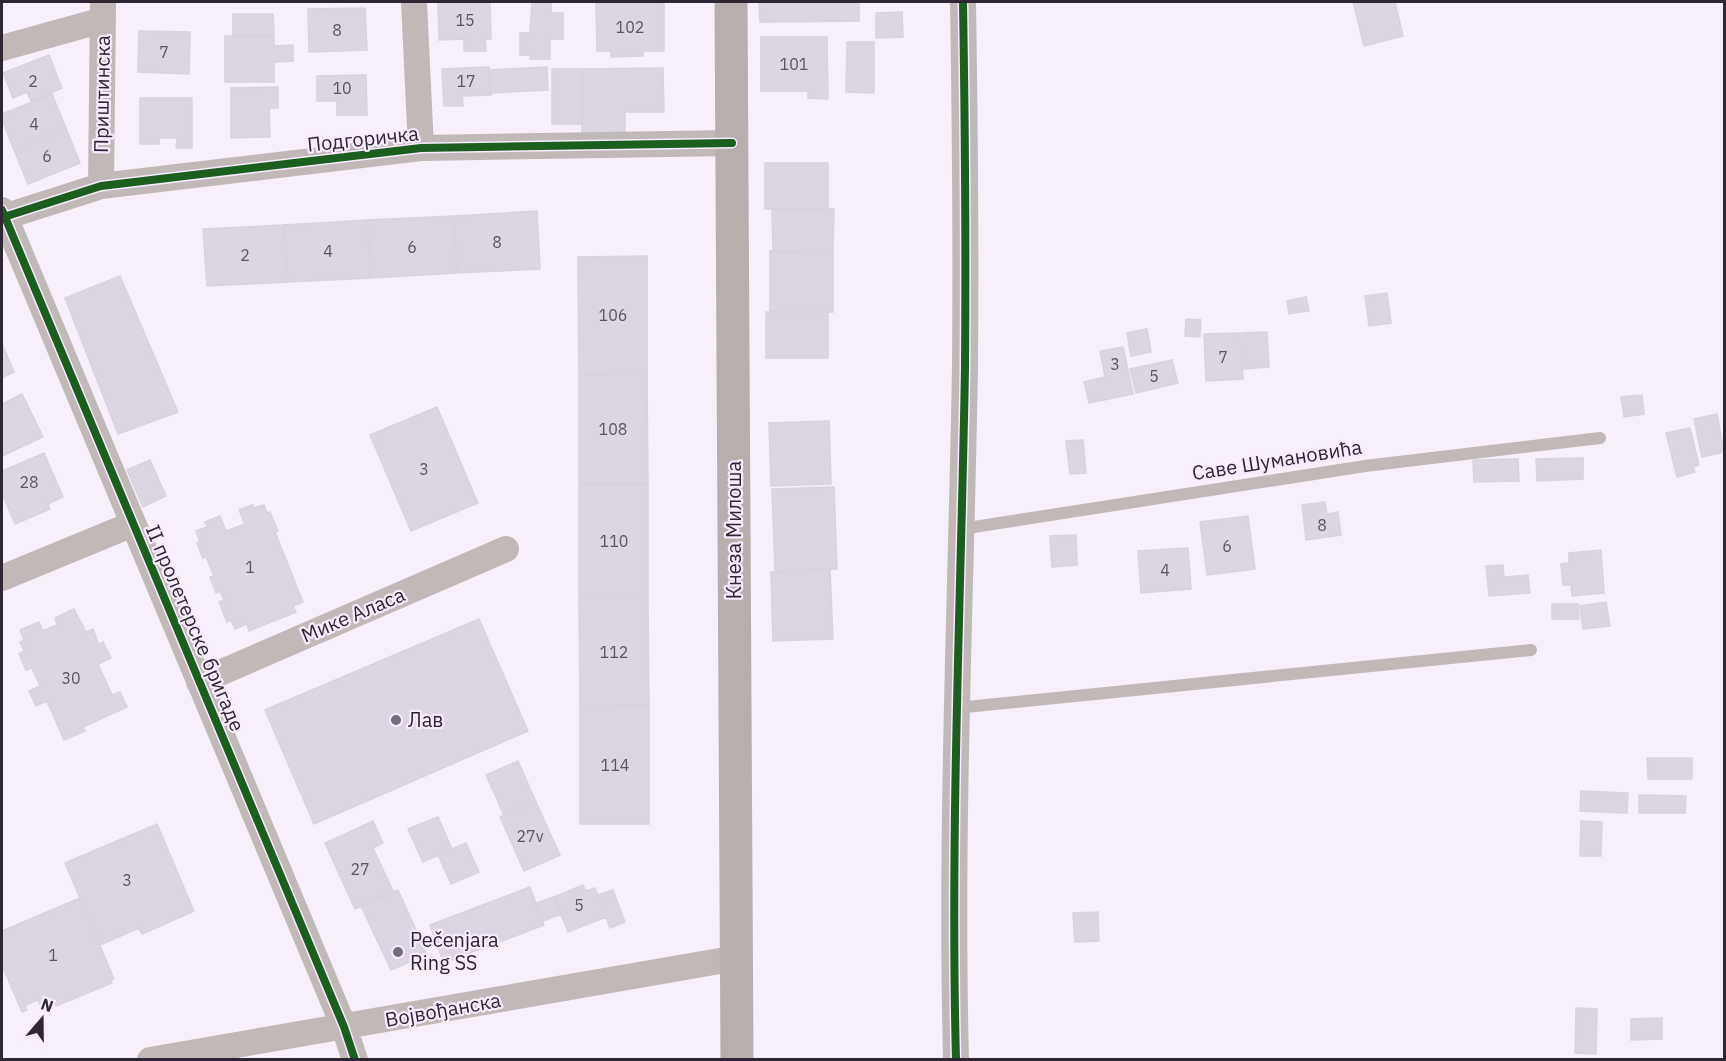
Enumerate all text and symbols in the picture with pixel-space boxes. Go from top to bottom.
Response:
house number: 15 [455,10,475,30]
house number: 102 [616,17,644,37]
house number: 8 [332,20,342,40]
street label: Приштинска [87,35,116,153]
house number: 7 [159,42,169,62]
house number: 101 [780,54,808,74]
house number: 2 [28,71,38,91]
house number: 17 [456,71,476,91]
house number: 10 [332,78,352,98]
house number: 4 [29,114,39,134]
street label: Подгоричка [306,119,420,158]
house number: 6 [42,146,52,166]
house number: 8 [492,232,502,252]
house number: 6 [407,237,417,257]
house number: 4 [323,241,333,261]
house number: 2 [240,245,250,265]
house number: 106 [599,305,627,325]
house number: 7 [1218,347,1228,367]
house number: 3 [1110,354,1120,374]
house number: 5 [1149,366,1159,386]
house number: 108 [599,419,627,439]
street label: Саве Шумановића [1190,433,1364,486]
house number: 3 [419,459,429,479]
street label: Кнеза Милоша [720,461,747,599]
house number: 28 [19,472,39,492]
house number: 8 [1317,515,1327,535]
street label: II пролетерске бригаде [140,520,251,735]
house number: 110 [600,531,628,551]
house number: 6 [1222,536,1232,556]
house number: 1 [245,557,255,577]
house number: 4 [1160,560,1170,580]
street label: Мике Аласа [297,580,409,648]
house number: 112 [600,642,628,662]
house number: 30 [61,668,81,688]
place label: Лав [408,706,444,733]
marker: Лав [389,713,403,727]
house number: 114 [601,755,629,775]
house number: 27v [516,826,544,846]
house number: 27 [350,859,370,879]
house number: 3 [122,870,132,890]
house number: 5 [574,895,584,915]
place label: Pečenjara Ring SS [410,926,499,976]
house number: 1 [48,945,58,965]
marker: Pečenjara Ring SS [391,945,405,959]
street label: Војвођанска [383,986,503,1033]
north arrow [12,989,72,1049]
text: N [38,994,56,1016]

